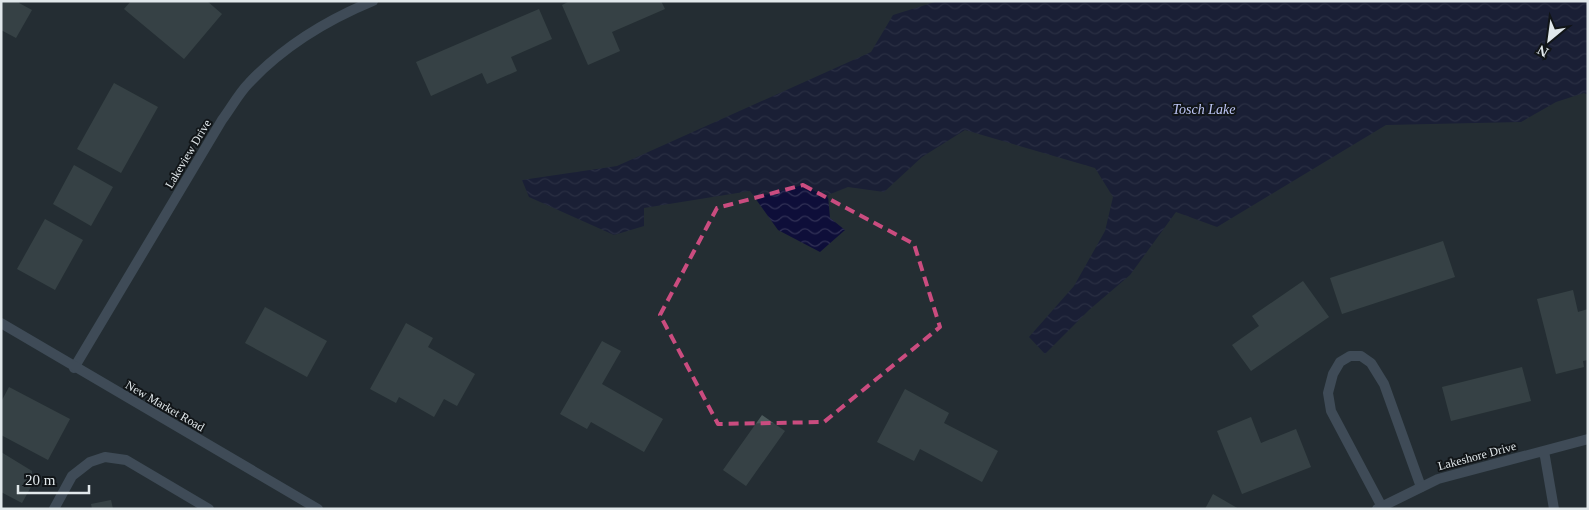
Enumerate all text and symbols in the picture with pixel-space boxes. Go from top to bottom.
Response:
north arrow [1524,15,1574,65]
text: N [1535,42,1551,60]
water label: Tosch Lake [1173,102,1235,117]
street label: Lakeview Drive [162,117,214,191]
street label: New Market Road [123,378,207,434]
street label: Lakeshore Drive [1436,439,1518,473]
scale bar [18,462,89,494]
text: 20 m [25,472,56,488]

